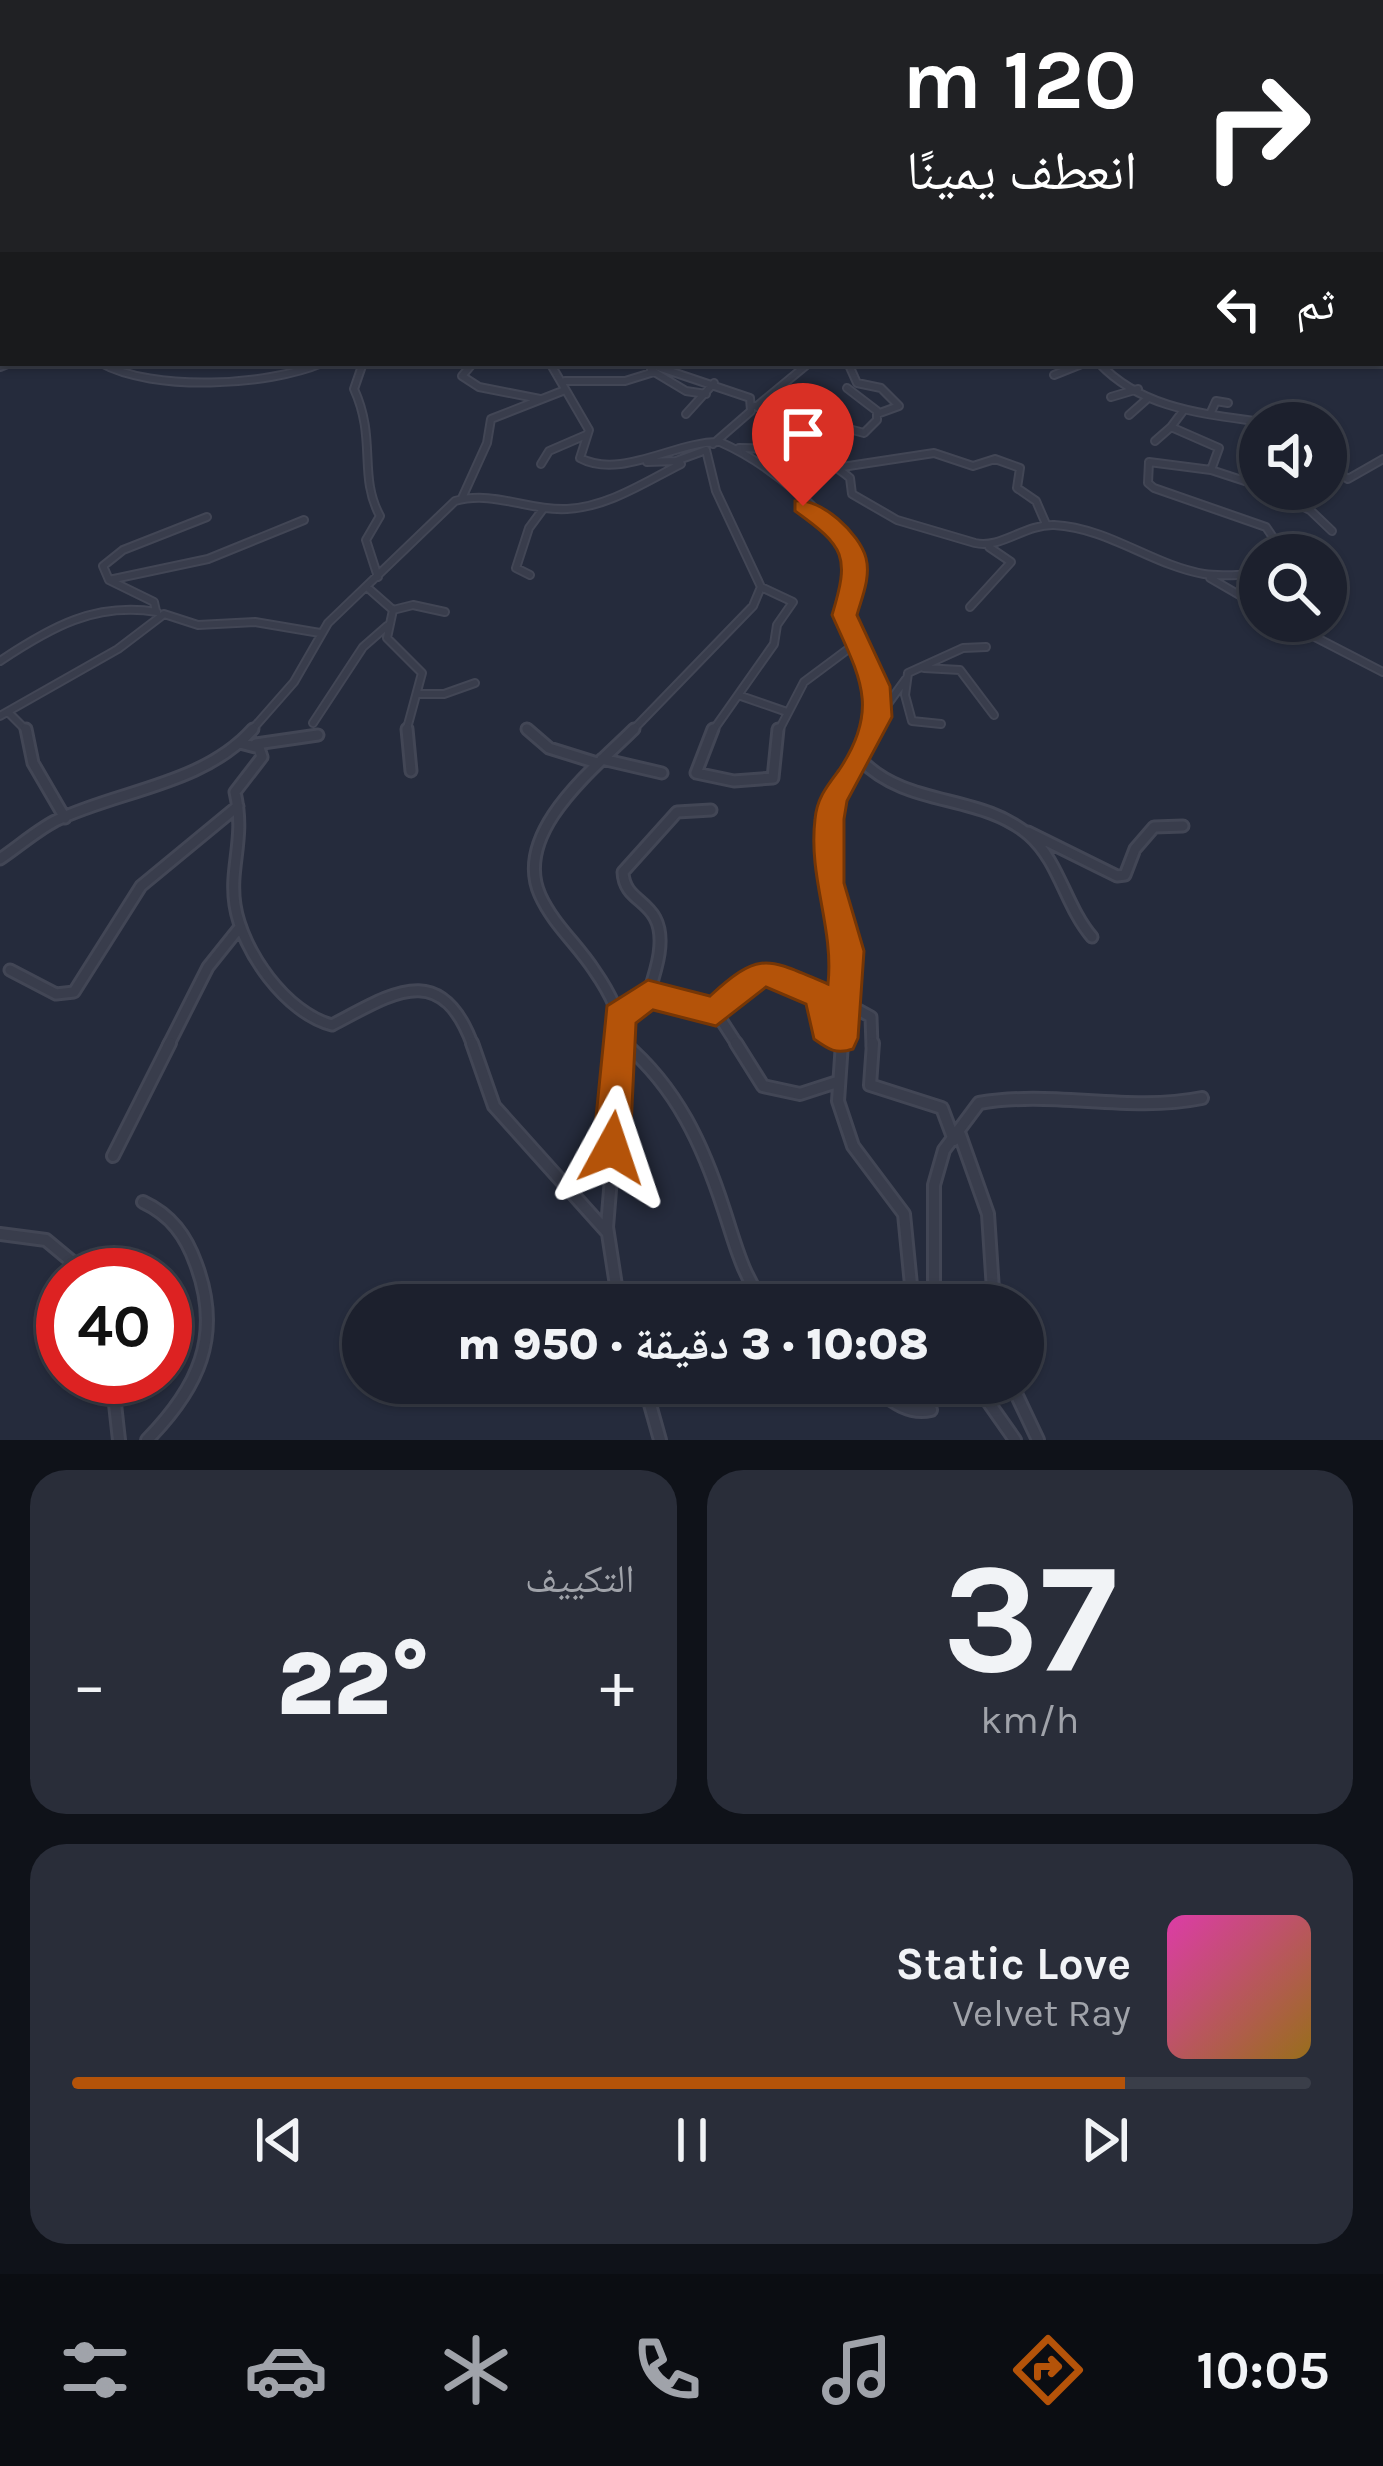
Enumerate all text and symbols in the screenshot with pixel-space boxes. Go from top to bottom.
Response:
text: 120 m [902,31,1137,129]
icon: right [1179,48,1335,204]
text: انعطف يمينًا [906,139,1137,203]
icon: left [1206,276,1272,342]
text: ثم [1296,278,1335,330]
pin [752,383,854,506]
icon: arrive [770,401,836,467]
map controls [1239,402,1347,642]
button: sound [1239,402,1347,510]
button: search [1239,534,1347,642]
position arrow [549,1085,675,1211]
speed limit sign: 40 [36,1248,192,1404]
text: 10:08 · 3 دقيقة · 950 m [457,1318,929,1370]
text: 37 [942,1528,1117,1710]
text: التكييف [525,1556,635,1602]
text: 22° [277,1631,430,1737]
text: − [72,1646,107,1724]
text: + [600,1646,634,1724]
text: km/h [980,1697,1079,1743]
text: Static Love [896,1938,1131,1990]
text: Velvet Ray [952,1990,1131,2036]
icon: previous [246,2107,312,2173]
icon: pause [659,2107,725,2173]
icon: next [1072,2107,1138,2173]
icon: filters [53,2328,137,2412]
icon: car [244,2328,328,2412]
icon: climate [434,2328,518,2412]
icon: phone [625,2328,709,2412]
icon: music [815,2328,899,2412]
icon: directions [1006,2328,1090,2412]
text: 10:05 [1196,2338,1330,2402]

